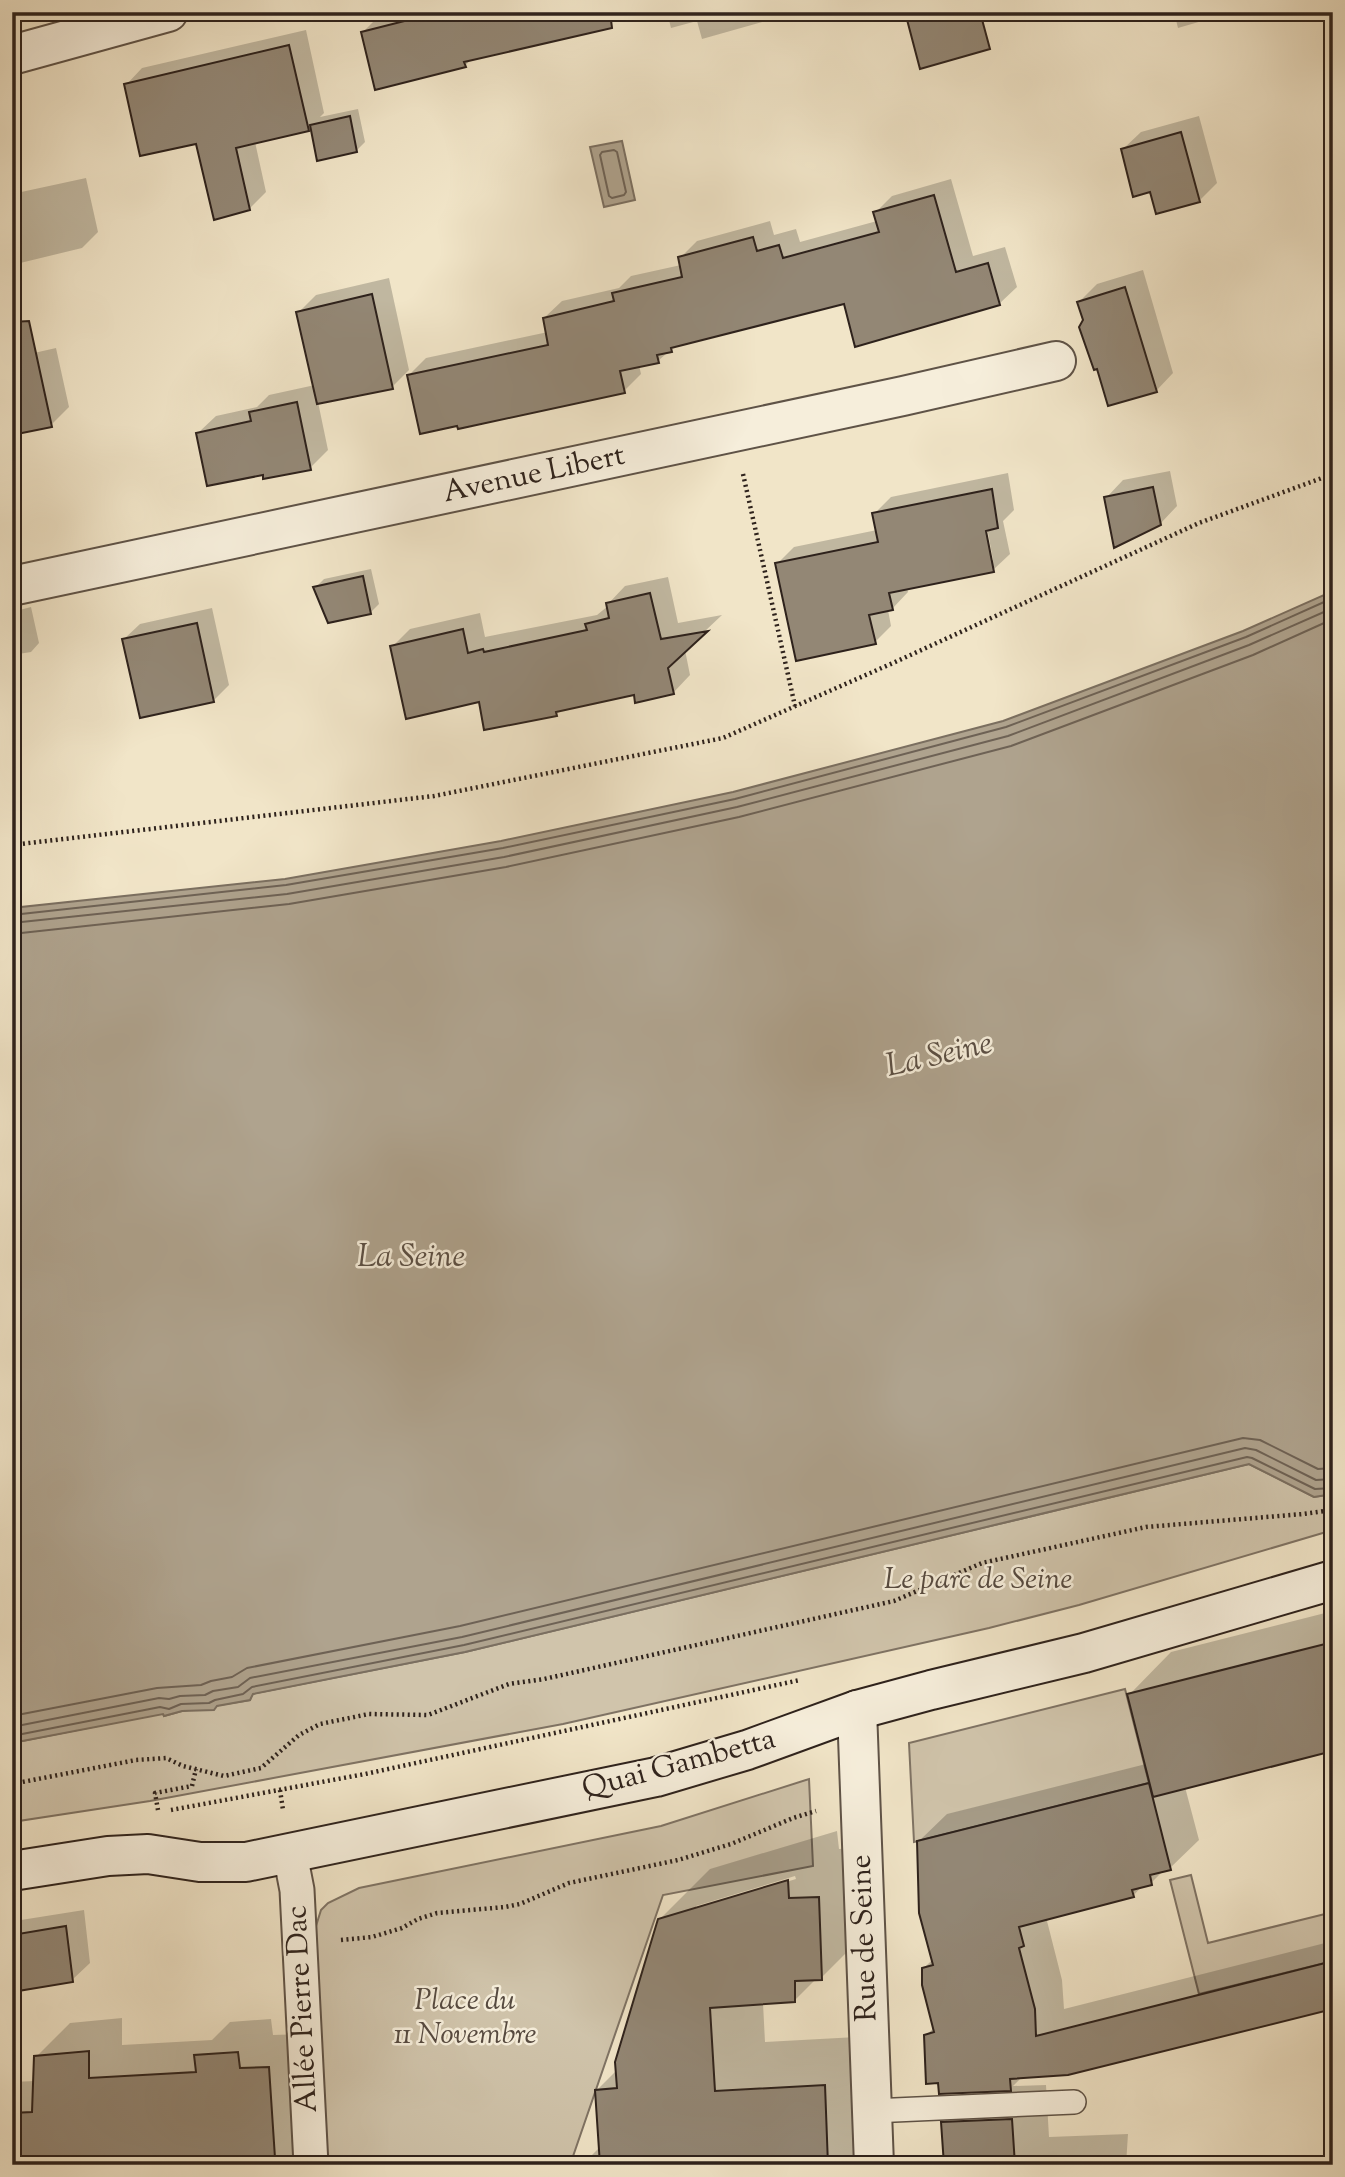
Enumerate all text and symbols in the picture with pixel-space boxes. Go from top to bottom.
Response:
street label: Avenue Libert [439,435,629,515]
water label: La Seine [881,1021,997,1091]
water label: La Seine [357,1235,465,1281]
park label: Le parc de Seine [884,1559,1072,1602]
street label: Quai Gambetta [577,1718,781,1811]
street label: Rue de Seine [841,1854,889,2022]
street label: Allée Pierre Dac [276,1904,330,2114]
park label: Place du 11 Novembre [393,1980,537,2057]

